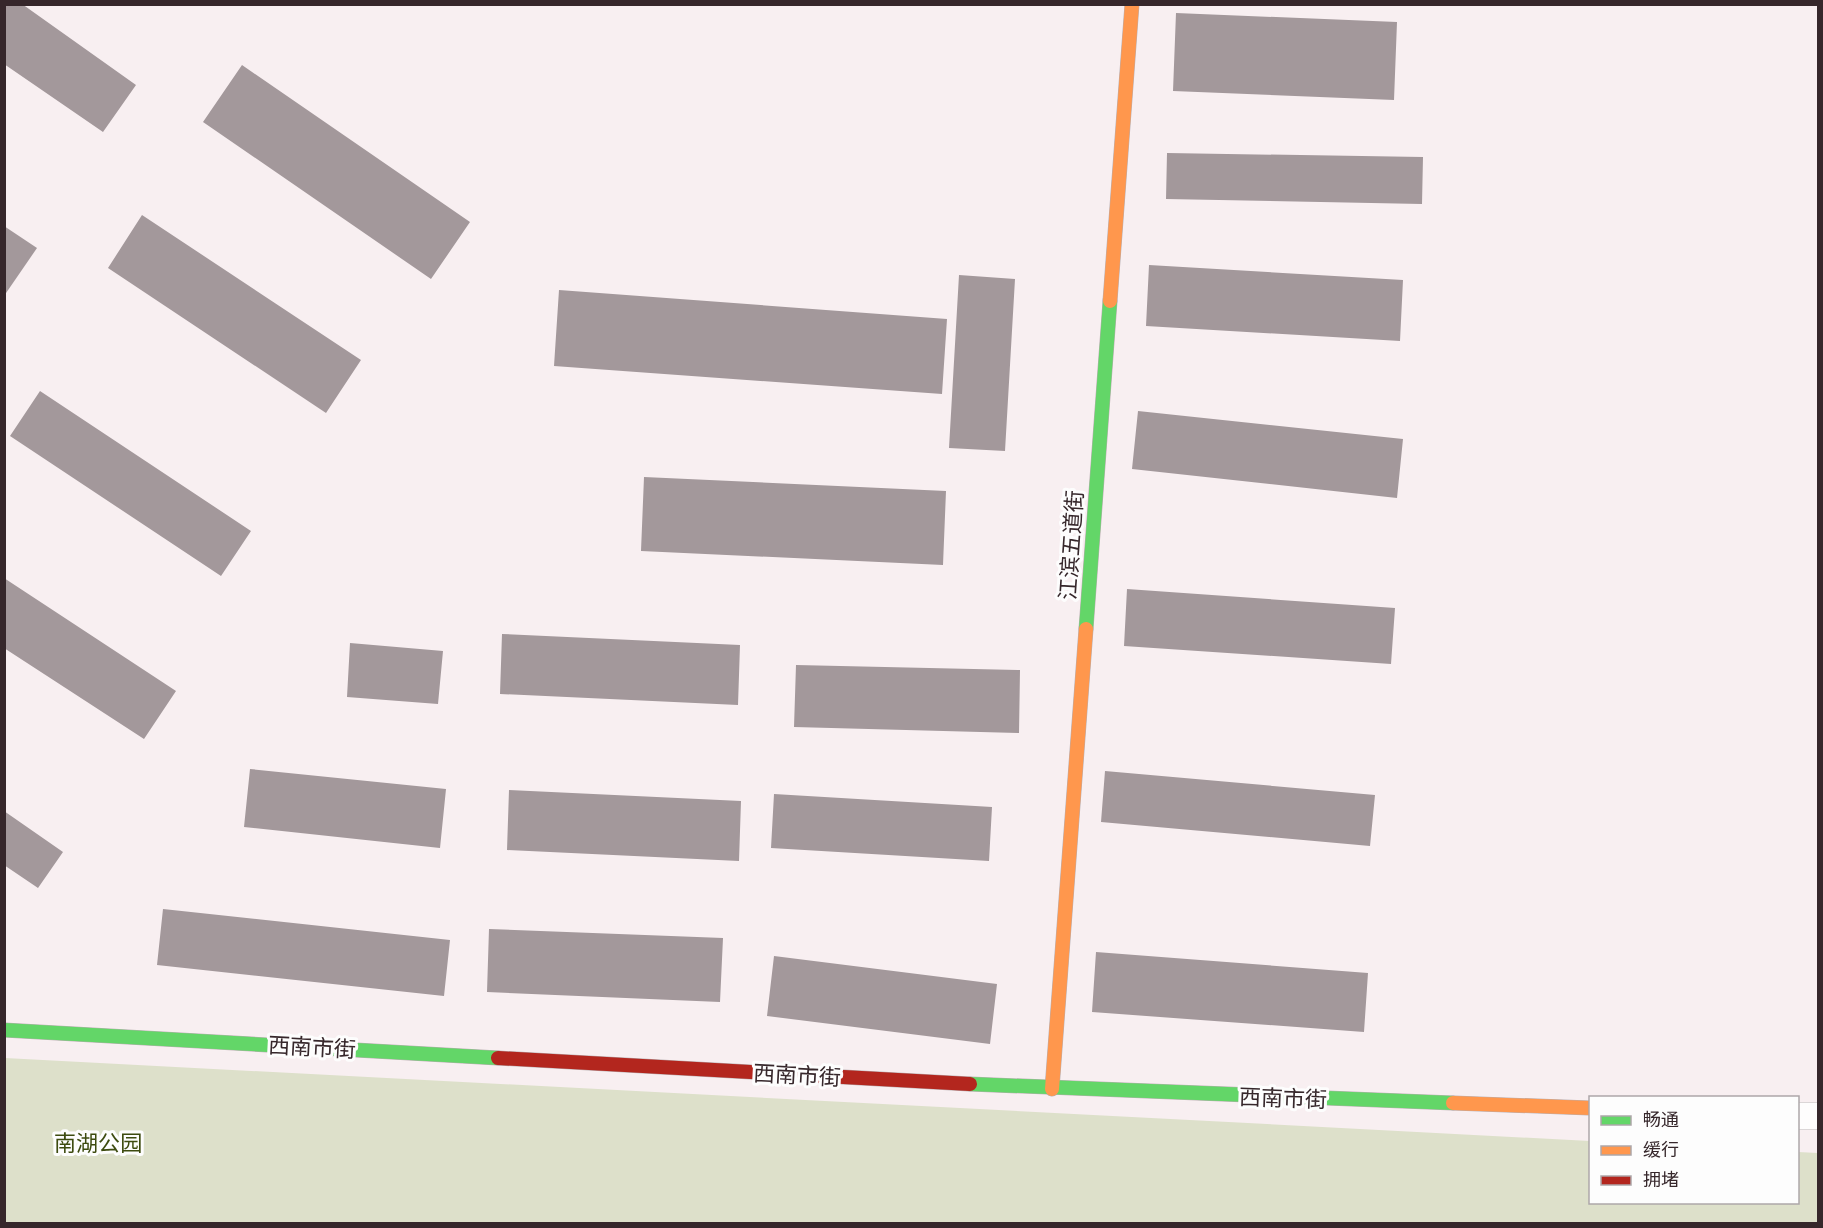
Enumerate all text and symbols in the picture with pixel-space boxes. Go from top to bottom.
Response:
street label: 江滨五道街 [1053,489,1089,601]
street label: 西南市街 [267,1031,357,1063]
street label: 西南市街 [752,1059,842,1091]
street label: 西南市街 [1239,1082,1327,1114]
legend [1589,1096,1799,1204]
text: 畅通 [1643,1108,1679,1131]
park label: 南湖公园 [54,1129,142,1157]
text: 缓行 [1643,1138,1679,1161]
text: 拥堵 [1643,1168,1679,1191]

